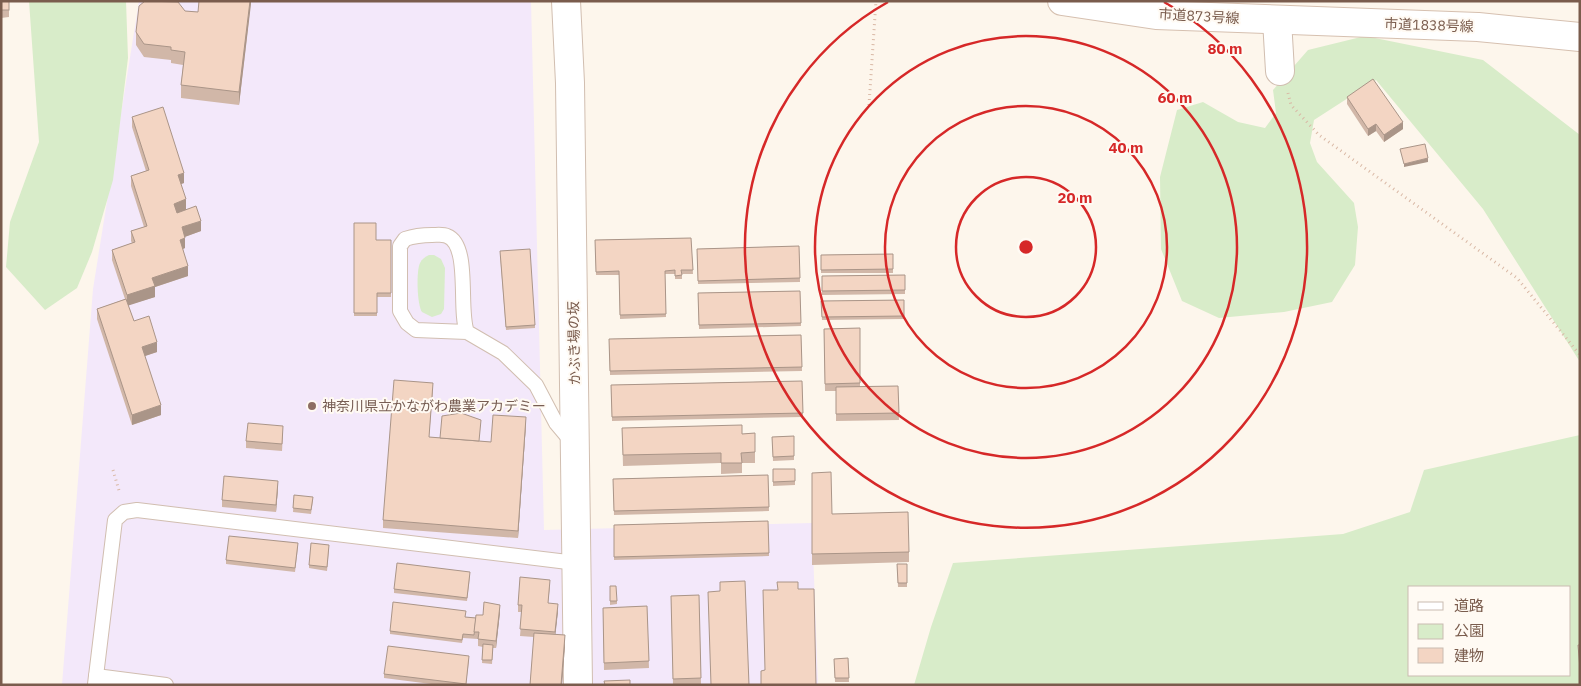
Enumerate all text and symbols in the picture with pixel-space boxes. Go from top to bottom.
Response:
street label: 市道873号線 [1158,5,1240,27]
street label: 市道1838号線 [1384,14,1474,36]
text: 80 m [1208,39,1242,58]
text: 60 m [1158,88,1192,107]
text: 40 m [1109,138,1143,157]
text: 20 m [1058,188,1092,207]
centre of rings [1017,238,1035,256]
street label: かぶき場の坂 [564,301,584,385]
place label: 神奈川県立かながわ農業アカデミー [322,397,546,415]
marker: 神奈川県立かながわ農業アカデミー [306,400,318,412]
legend [1408,586,1571,676]
text: 道路 [1454,596,1484,615]
text: 公園 [1454,621,1484,640]
text: 建物 [1454,646,1484,665]

